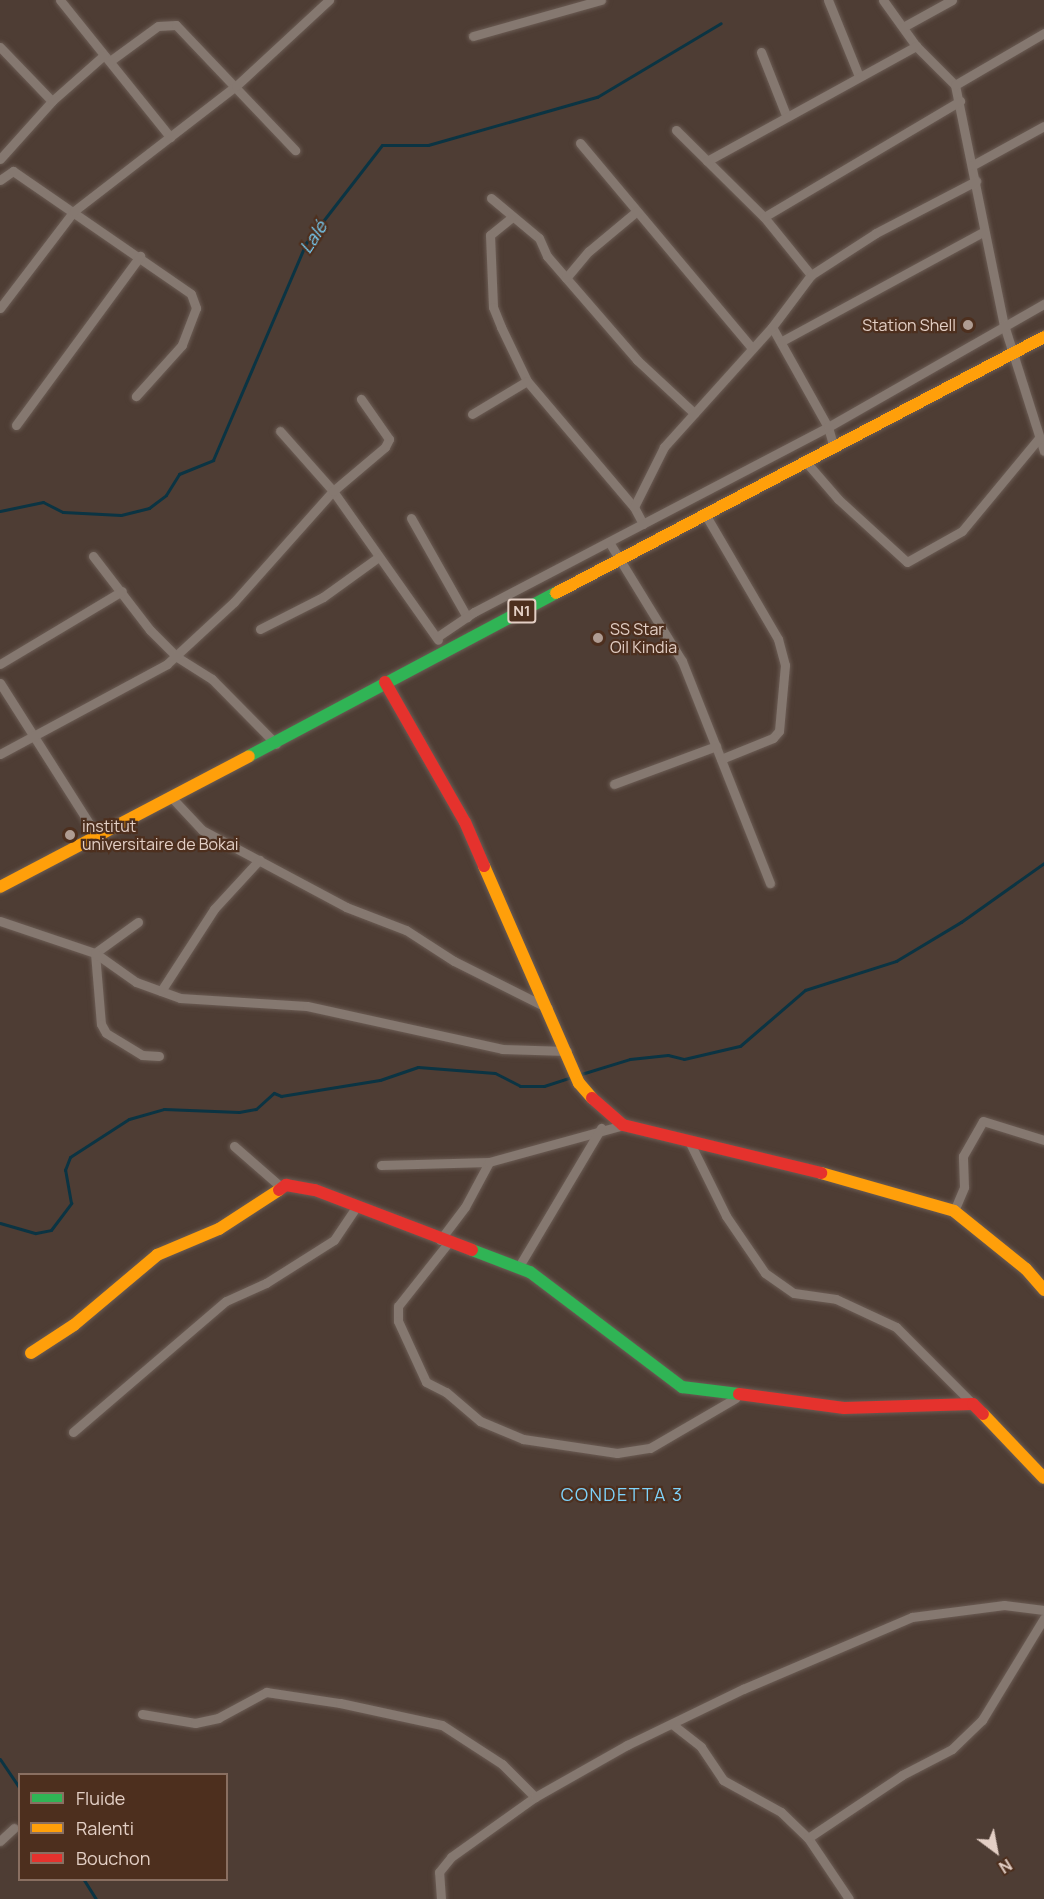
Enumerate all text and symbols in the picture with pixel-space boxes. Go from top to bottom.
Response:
water label: Lalé [295,217,331,257]
place label: Station Shell [862,315,956,335]
marker: Station Shell [961,318,975,332]
road number: N1 [507,599,537,623]
place label: SS Star Oil Kindia [610,619,677,657]
marker: SS Star Oil Kindia [591,631,605,645]
place label: institut universitaire de Bokai [82,816,239,854]
marker: institut universitaire de Bokai [63,828,77,842]
district label: СONDETTA 3 [561,1483,683,1505]
legend [18,1773,228,1881]
text: Fluide [76,1786,125,1810]
text: Ralenti [76,1816,134,1840]
north arrow [966,1821,1026,1881]
text: Bouchon [76,1846,150,1870]
text: N [995,1854,1016,1879]

